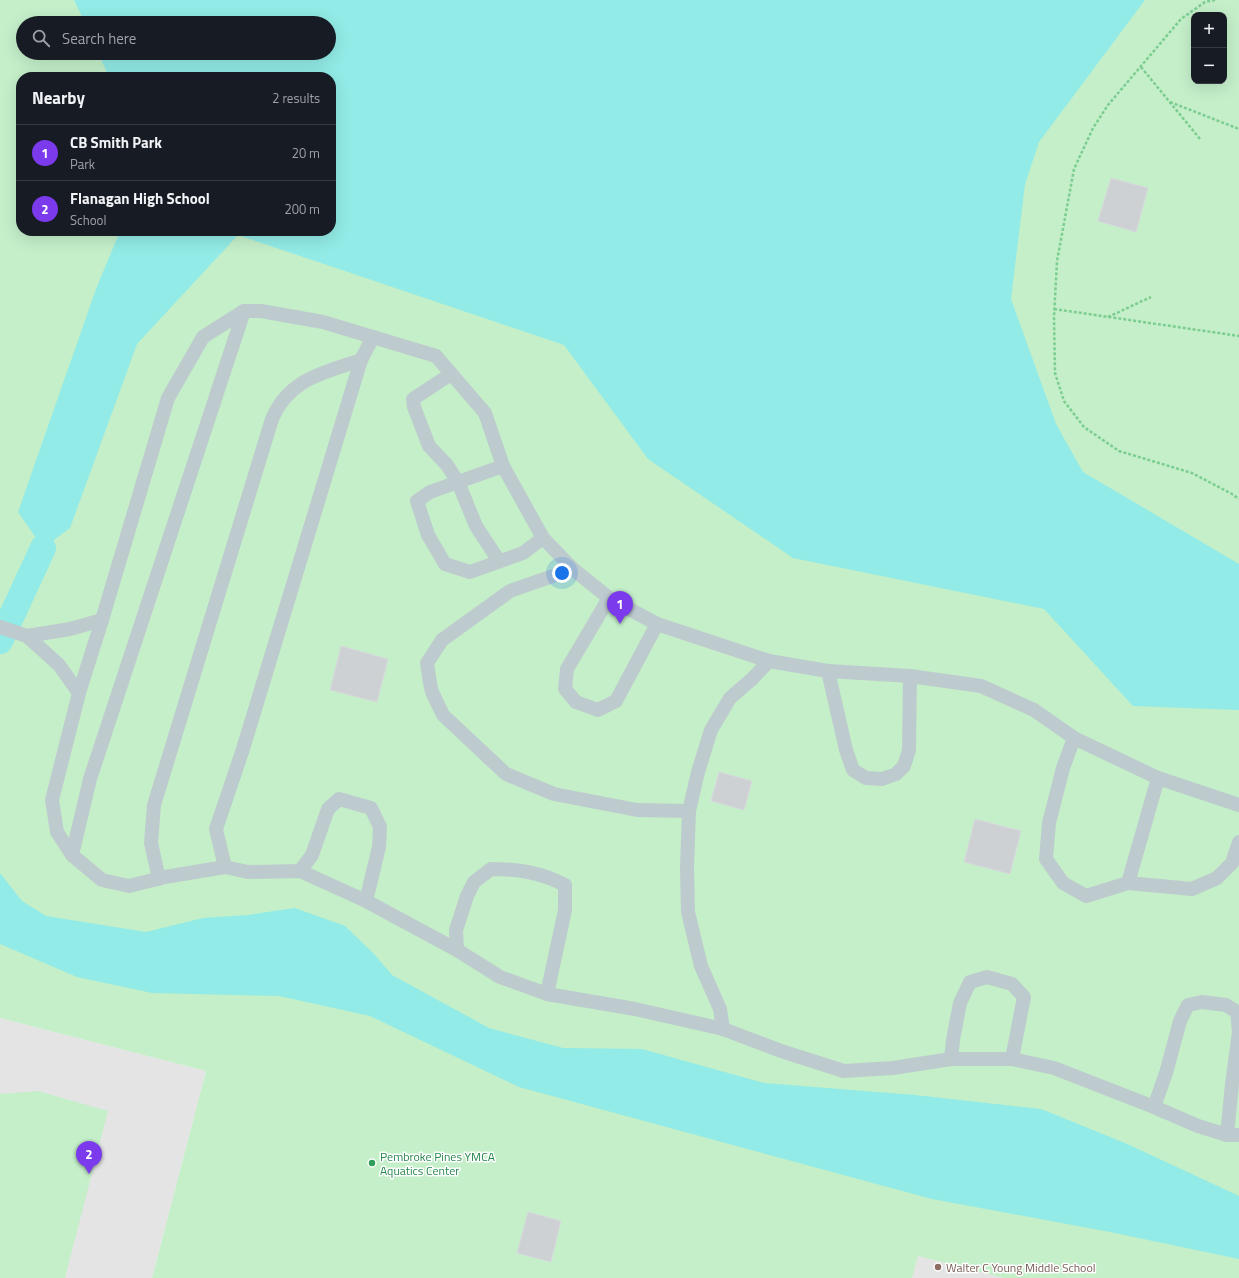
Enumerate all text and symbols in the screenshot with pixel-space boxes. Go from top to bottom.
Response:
map controls [1191,12,1227,84]
button: + [1191,12,1227,48]
search box [16,16,336,60]
icon: search [30,27,52,49]
text: Search here [62,27,136,50]
button: − [1191,48,1227,84]
text: Nearby [32,85,85,111]
text: 2 results [272,88,320,108]
text: CB Smith Park [70,131,162,154]
text: 1 [41,143,49,163]
text: 20 m [292,143,320,163]
text: Park [70,154,95,174]
text: Flanagan High School [70,187,210,210]
text: 2 [41,199,49,219]
text: 200 m [284,199,320,219]
text: School [70,210,106,230]
your location [552,563,572,583]
pin: 1 [607,591,633,624]
pin: 2 [76,1141,102,1174]
place label: Pembroke Pines YMCA Aquatics Center [380,1147,495,1180]
marker: Pembroke Pines YMCA Aquatics Center [367,1158,377,1168]
place label: Walter C Young Middle School [946,1258,1096,1277]
marker: Walter C Young Middle School [933,1262,943,1272]

